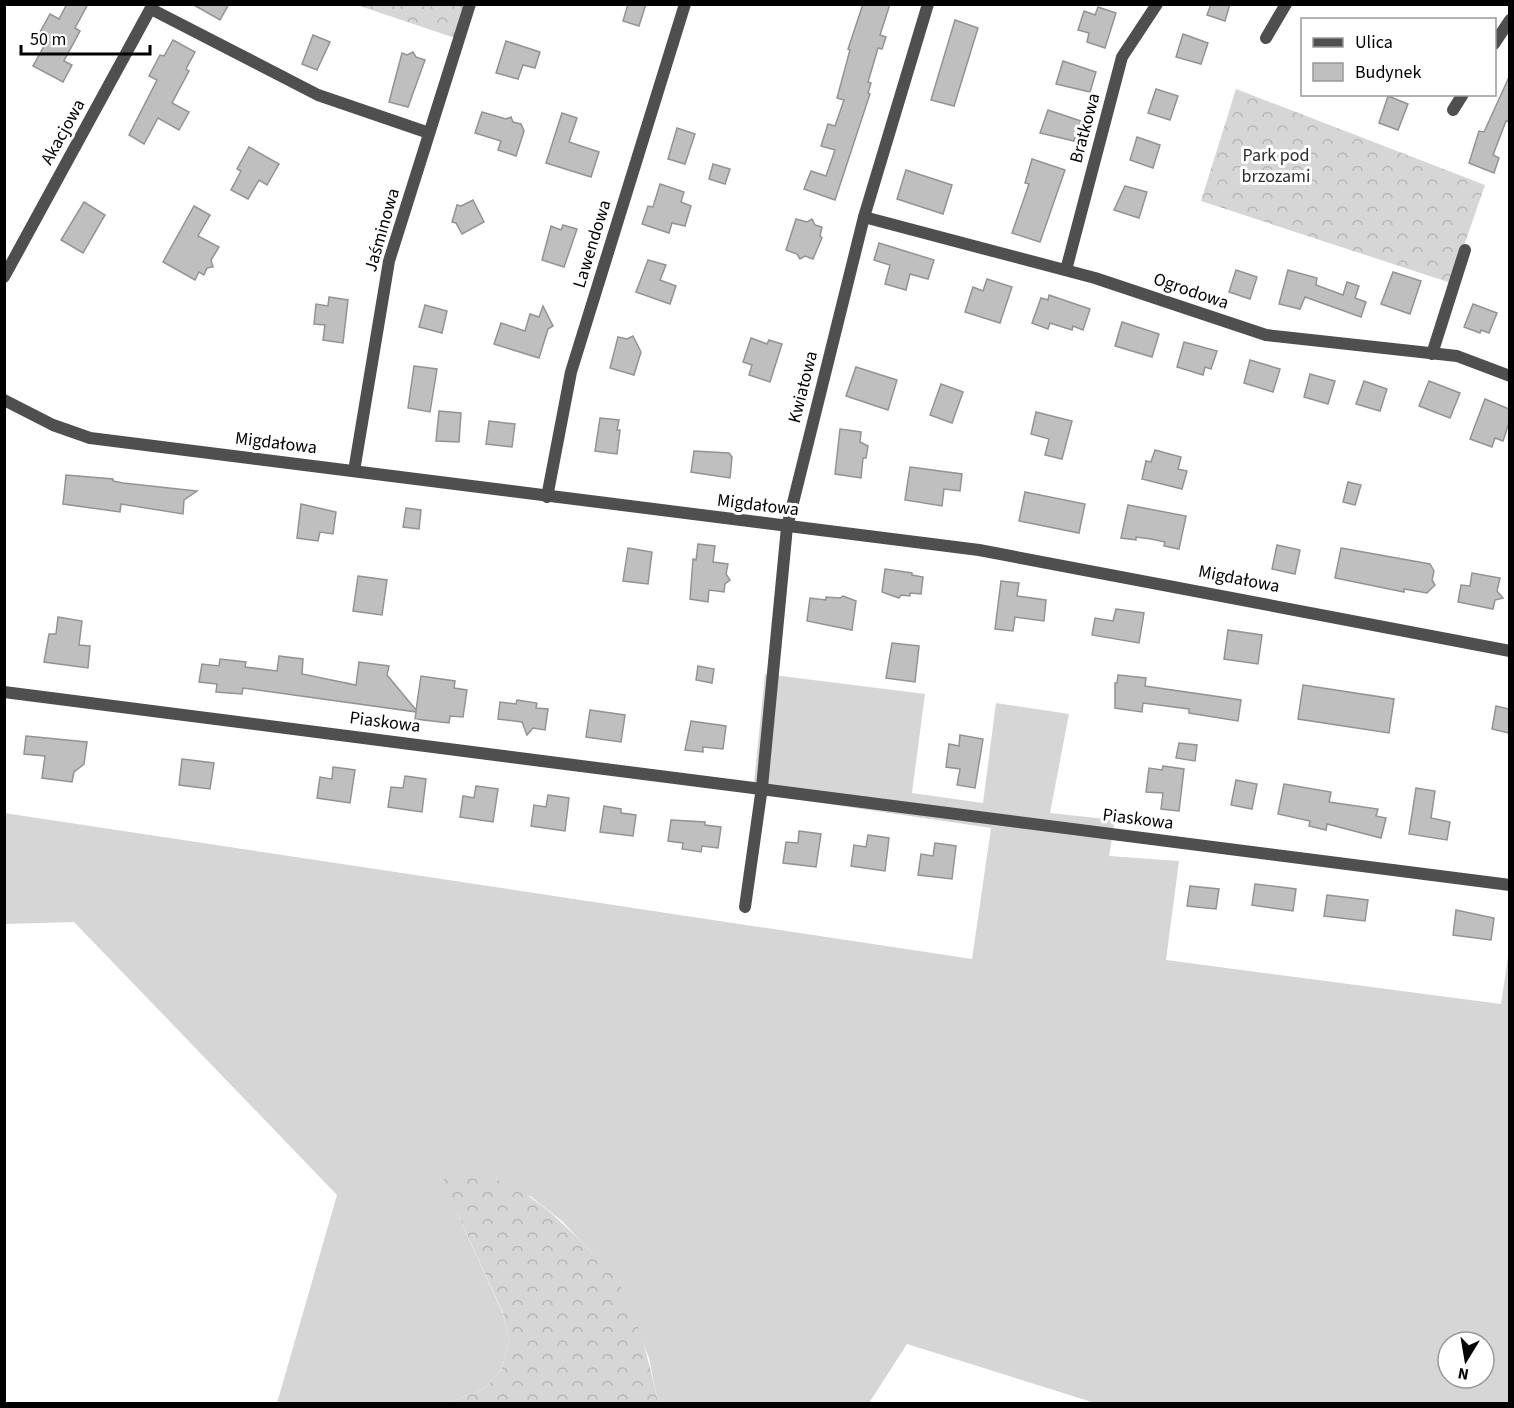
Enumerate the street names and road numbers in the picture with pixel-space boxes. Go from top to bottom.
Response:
street label: Bratkowa [1064,90,1106,166]
street label: Akacjowa [35,95,91,169]
street label: Jaśminowa [358,185,406,275]
street label: Lawendowa [567,197,617,291]
street label: Ogrodowa [1150,266,1232,316]
street label: Kwiatowa [782,348,824,426]
street label: Migdałowa [234,426,318,460]
street label: Migdałowa [716,488,800,522]
street label: Migdałowa [1196,559,1282,599]
street label: Piaskowa [348,705,422,739]
street label: Piaskowa [1101,802,1175,836]

